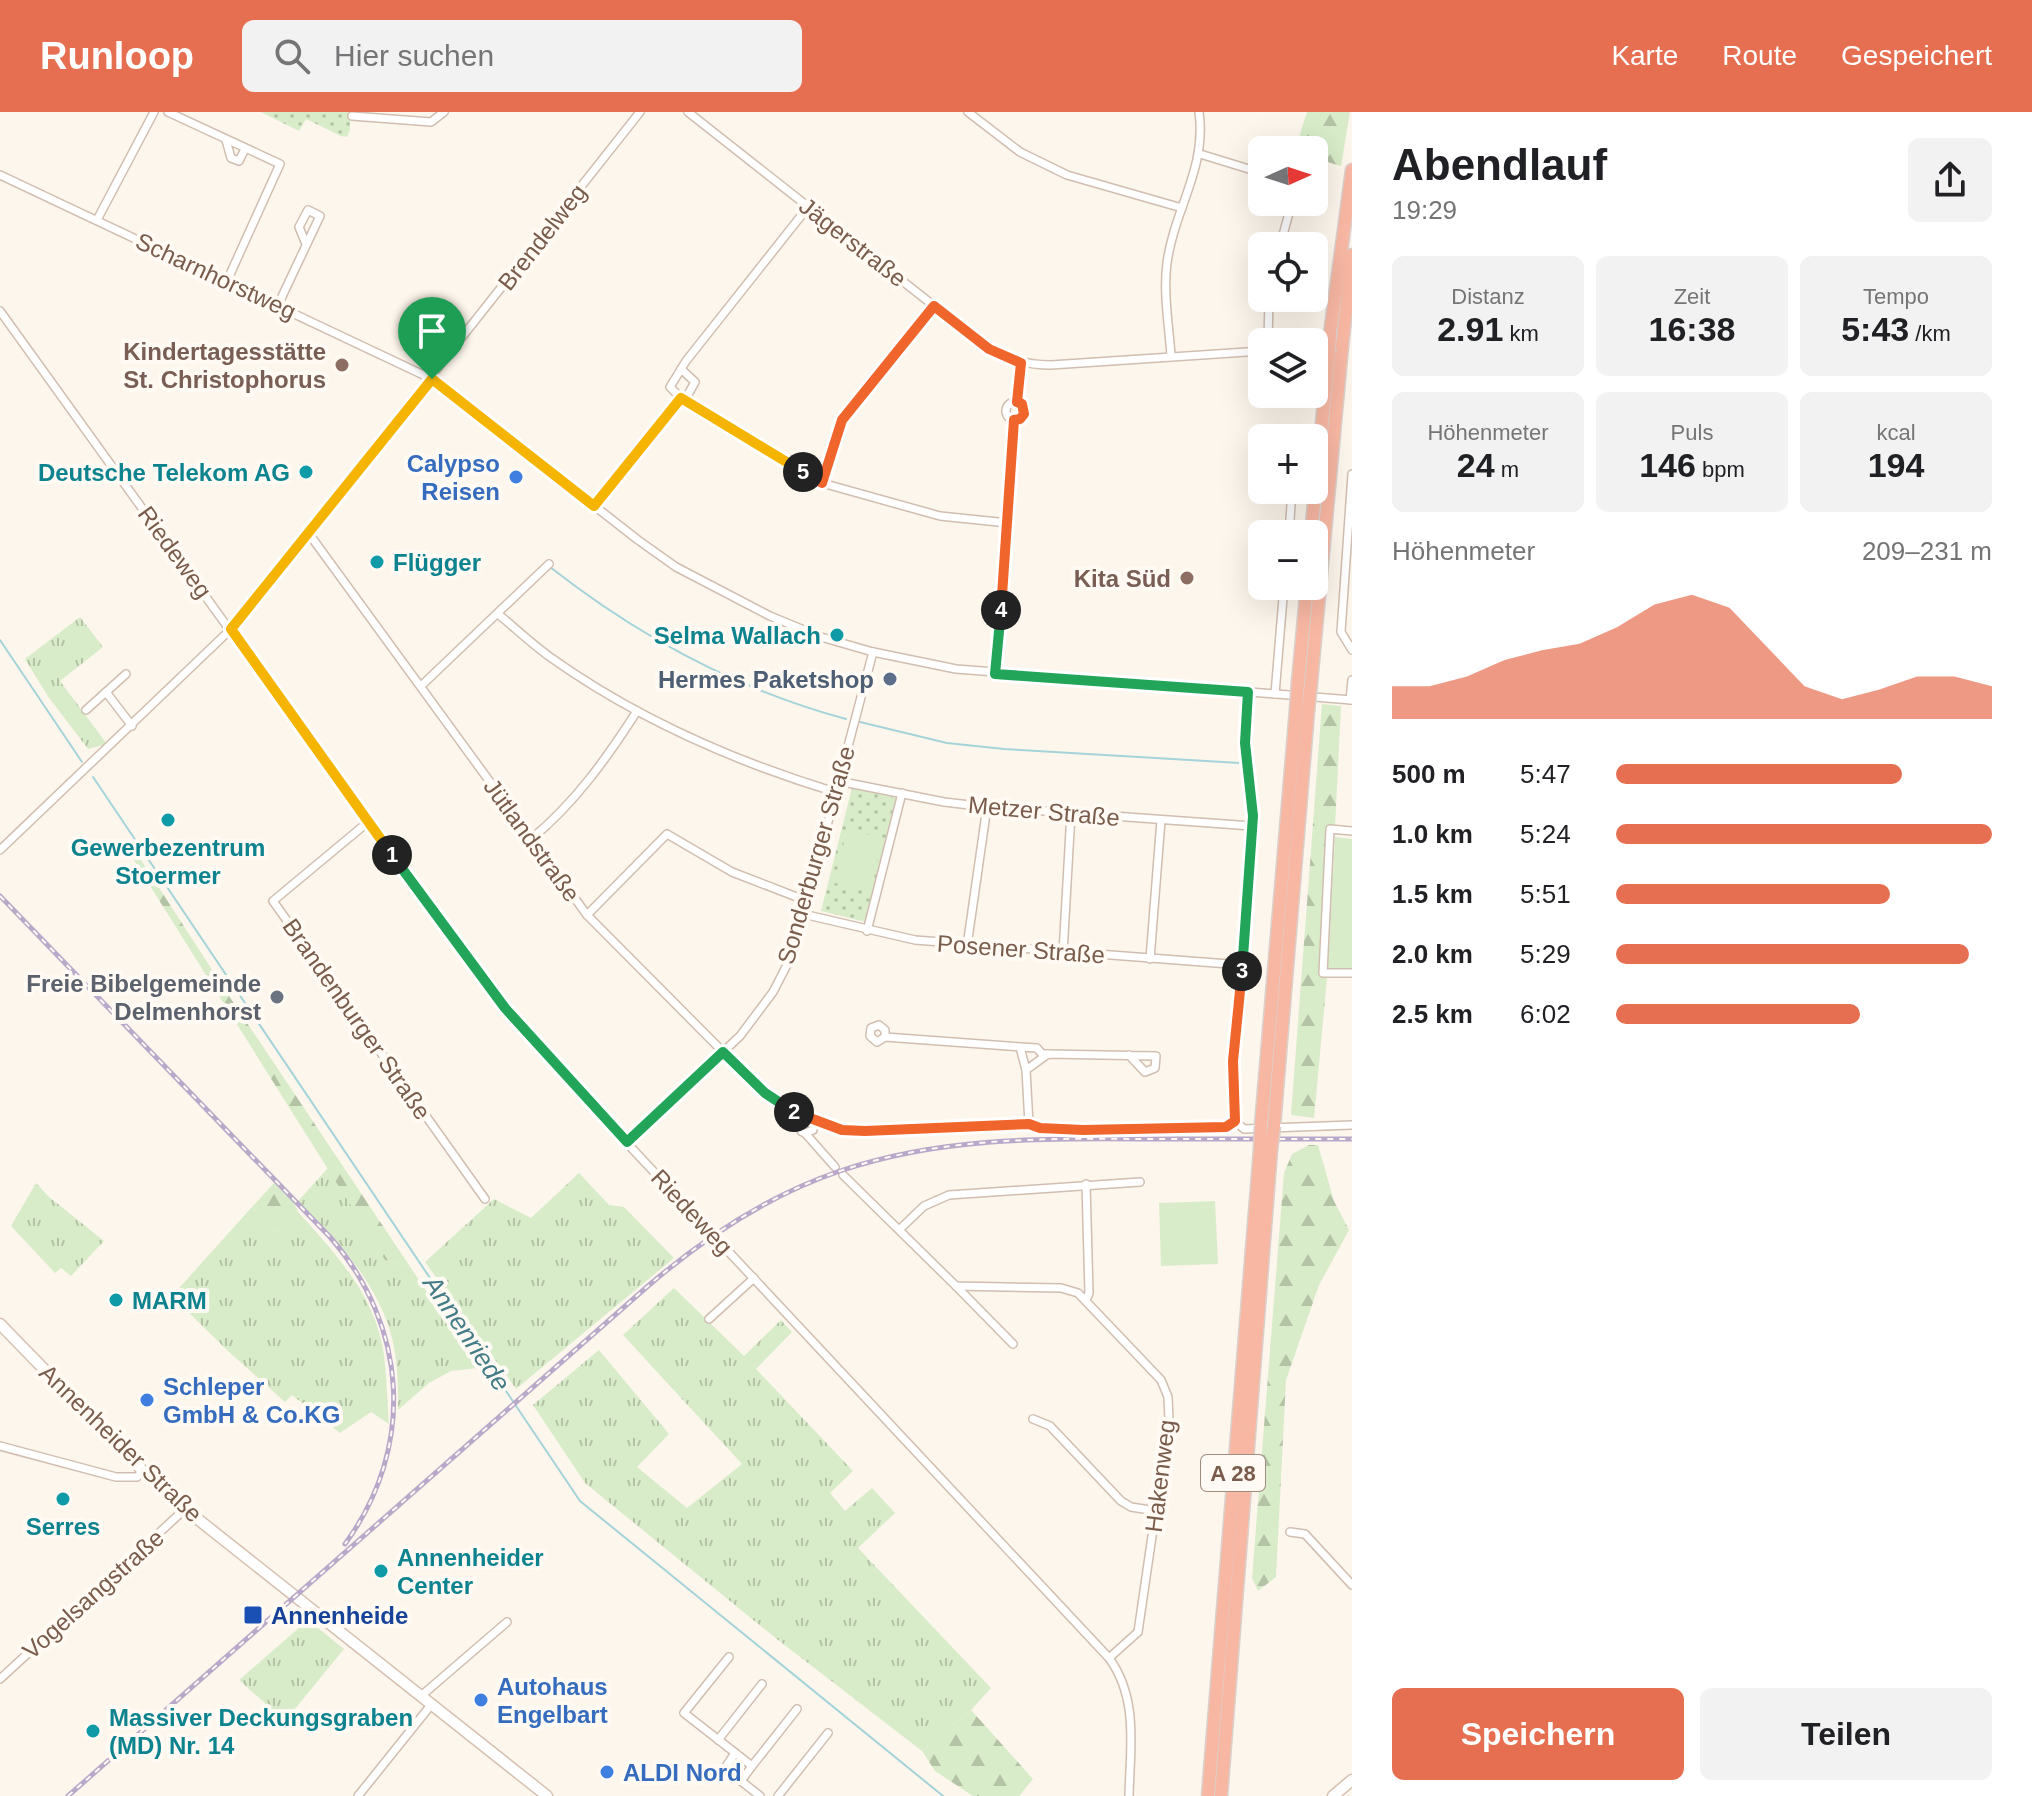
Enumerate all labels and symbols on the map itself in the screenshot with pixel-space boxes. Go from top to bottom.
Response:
north arrow [1248,136,1328,216]
street label: Brendelweg [492,179,592,295]
street label: Jägerstraße [794,192,912,292]
street label: Scharnhorstweg [132,227,300,325]
pin [398,297,466,379]
place label: Kindertagesstätte St. Christophorus [123,338,326,393]
marker: Kindertagesstätte St. Christophorus [333,356,351,374]
place label: Calypso Reisen [407,450,500,505]
pin: 5 [783,452,823,492]
place label: Deutsche Telekom AG [38,459,290,486]
marker: Deutsche Telekom AG [297,463,315,481]
marker: Calypso Reisen [507,468,525,486]
street label: Riedeweg [133,501,217,603]
place label: Flügger [393,549,481,576]
marker: Flügger [368,553,386,571]
place label: Kita Süd [1074,565,1171,592]
marker: Kita Süd [1178,569,1196,587]
pin: 4 [981,590,1021,630]
place label: Selma Wallach [654,622,821,649]
marker: Selma Wallach [828,626,846,644]
place label: Hermes Paketshop [658,666,874,693]
marker: Hermes Paketshop [881,670,899,688]
street label: Sonderburger Straße [772,743,860,967]
street label: Jütlandstraße [478,773,586,907]
street label: Metzer Straße [967,791,1121,831]
marker: Gewerbezentrum Stoermer [159,811,177,829]
place label: Gewerbezentrum Stoermer [71,834,265,889]
pin: 1 [372,835,412,875]
street label: Brandenburger Straße [277,913,437,1125]
street label: Posener Straße [936,930,1106,968]
pin: 3 [1222,951,1262,991]
place label: Freie Bibelgemeinde Delmenhorst [26,970,261,1025]
marker: Freie Bibelgemeinde Delmenhorst [268,988,286,1006]
pin: 2 [774,1092,814,1132]
street label: Riedeweg [646,1164,738,1260]
water label: Annenriede [416,1268,517,1397]
place label: MARM [132,1287,207,1314]
marker: MARM [107,1291,125,1309]
street label: Annenheider Straße [34,1359,208,1527]
place label: Schleper GmbH & Co.KG [163,1373,340,1428]
marker: Schleper GmbH & Co.KG [138,1391,156,1409]
street label: Hakenweg [1140,1418,1180,1534]
road number: A 28 [1201,1455,1265,1491]
marker: Serres [54,1490,72,1508]
place label: Serres [26,1513,100,1540]
street label: Vogelsangstraße [17,1524,169,1664]
place label: Annenheider Center [397,1544,544,1599]
marker: Annenheider Center [372,1562,390,1580]
place label: Annenheide [271,1602,408,1629]
marker: Annenheide [242,1604,264,1626]
place label: Autohaus Engelbart [497,1673,608,1728]
marker: Autohaus Engelbart [472,1691,490,1709]
place label: Massiver Deckungsgraben (MD) Nr. 14 [109,1704,413,1759]
marker: Massiver Deckungsgraben (MD) Nr. 14 [84,1722,102,1740]
place label: ALDI Nord [623,1759,742,1786]
marker: ALDI Nord [598,1763,616,1781]

